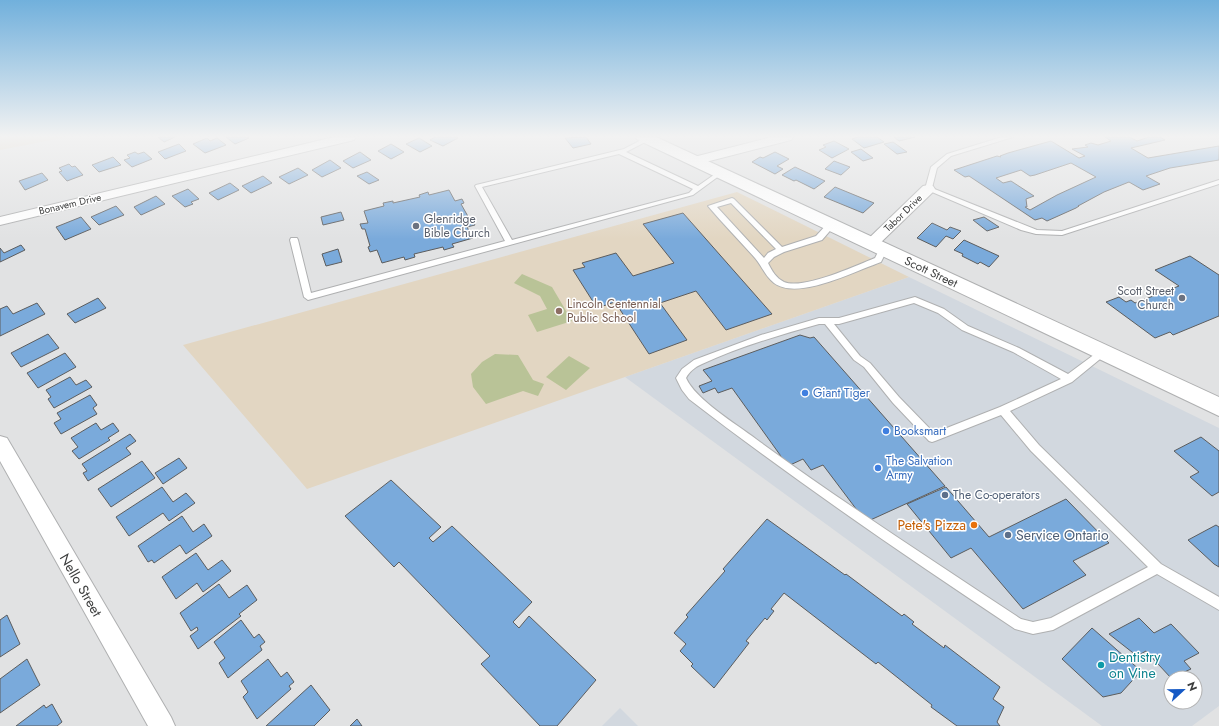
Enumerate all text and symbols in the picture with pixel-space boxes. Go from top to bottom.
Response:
street label: Bonavem Drive [37,190,103,218]
street label: Tabor Drive [880,191,926,235]
place label: Glenridge Bible Church [424,210,490,242]
marker: Glenridge Bible Church [411,221,421,231]
street label: Scott Street [901,252,961,292]
place label: Scott Street Church [1117,282,1174,314]
marker: Scott Street Church [1177,293,1187,303]
place label: Lincoln Centennial Public School [567,295,661,327]
marker: Lincoln Centennial Public School [554,306,564,316]
place label: Giant Tiger [813,384,871,402]
marker: Giant Tiger [800,388,810,398]
place label: Booksmart [894,422,946,440]
marker: Booksmart [881,426,891,436]
place label: The Salvation Army [886,452,953,484]
marker: The Salvation Army [873,463,883,473]
place label: The Co-operators [953,486,1040,504]
marker: The Co-operators [940,490,950,500]
place label: Pete's Pizza [898,515,966,535]
marker: Pete's Pizza [969,520,979,530]
place label: Service Ontario [1016,525,1109,545]
marker: Service Ontario [1003,530,1013,540]
street label: Nello Street [55,550,107,621]
place label: Dentistry on Vine [1109,647,1161,683]
marker: Dentistry on Vine [1096,660,1106,670]
north arrow [1163,670,1203,710]
text: N [1183,679,1201,693]

